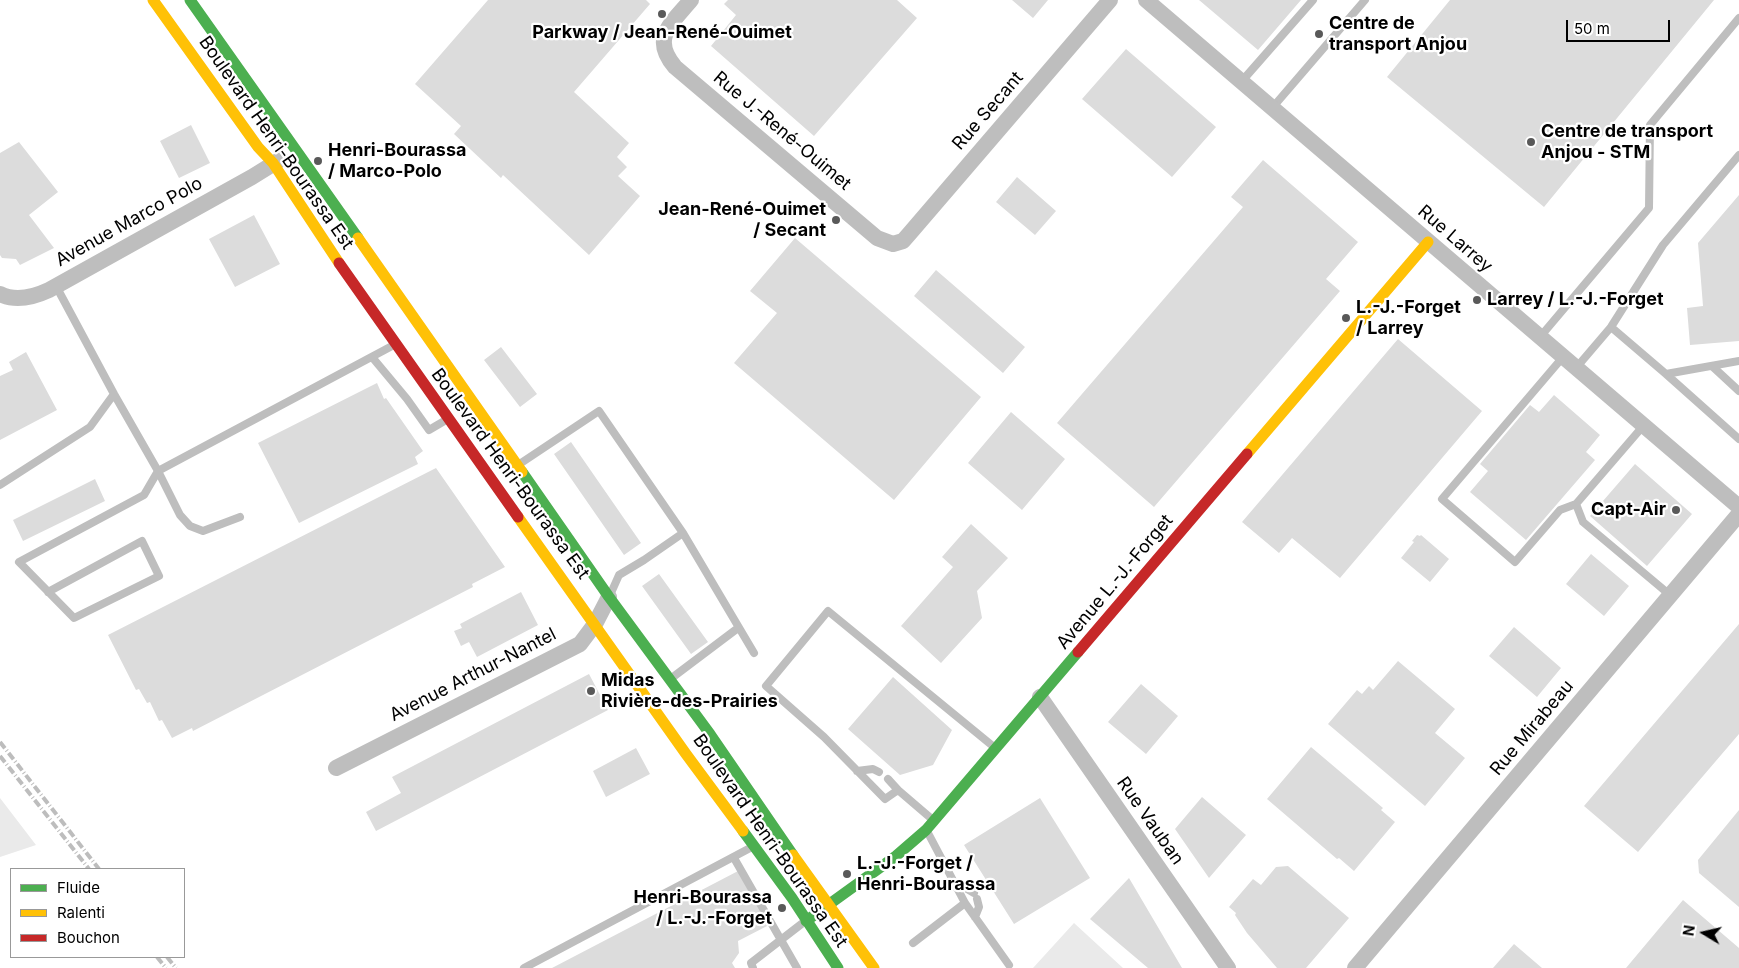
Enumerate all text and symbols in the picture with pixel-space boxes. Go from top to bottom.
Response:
marker: Parkway / Jean-René-Ouimet [656,8,668,20]
scale bar [1569,10,1673,42]
place label: Centre de transport Anjou [1329,13,1467,56]
text: 50 m [1574,19,1610,38]
place label: Parkway / Jean-René-Ouimet [532,22,792,44]
marker: Centre de transport Anjou [1313,28,1325,40]
street label: Boulevard Henri-Bourassa Est [194,32,358,254]
street label: Rue J.-René-Ouimet [709,67,855,195]
street label: Rue Secant [948,67,1028,155]
place label: Centre de transport Anjou - STM [1541,121,1713,163]
marker: Centre de transport Anjou - STM [1525,136,1537,148]
place label: Henri-Bourassa / Marco-Polo [328,140,466,182]
marker: Henri-Bourassa / Marco-Polo [312,155,324,167]
street label: Avenue Marco Polo [52,173,206,271]
place label: Jean-René-Ouimet / Secant [658,199,826,242]
street label: Rue Larrey [1413,201,1497,277]
marker: Jean-René-Ouimet / Secant [830,214,842,226]
place label: Larrey / L.-J.-Forget [1487,289,1664,311]
marker: Larrey / L.-J.-Forget [1471,294,1483,306]
place label: L.-J.-Forget / Larrey [1356,297,1461,340]
marker: L.-J.-Forget / Larrey [1340,312,1352,324]
street label: Boulevard Henri-Bourassa Est [426,364,594,584]
place label: Capt-Air [1591,499,1666,521]
marker: Capt-Air [1670,504,1682,516]
street label: Avenue L.-J.-Forget [1052,510,1178,654]
street label: Avenue Arthur-Nantel [386,624,560,726]
place label: Midas Rivière-des-Prairies [601,670,778,712]
street label: Rue Mirabeau [1486,676,1578,780]
marker: Midas Rivière-des-Prairies [585,685,597,697]
street label: Boulevard Henri-Bourassa Est [688,730,852,952]
street label: Rue Vauban [1112,773,1188,869]
place label: L.-J.-Forget / Henri-Bourassa [857,853,995,896]
legend [10,868,185,958]
marker: L.-J.-Forget / Henri-Bourassa [841,868,853,880]
text: Fluide [57,878,100,897]
place label: Henri-Bourassa / L.-J.-Forget [634,887,772,930]
marker: Henri-Bourassa / L.-J.-Forget [776,902,788,914]
text: Ralenti [57,903,105,922]
north arrow [1679,908,1729,958]
text: N [1679,924,1698,937]
text: Bouchon [57,928,120,947]

